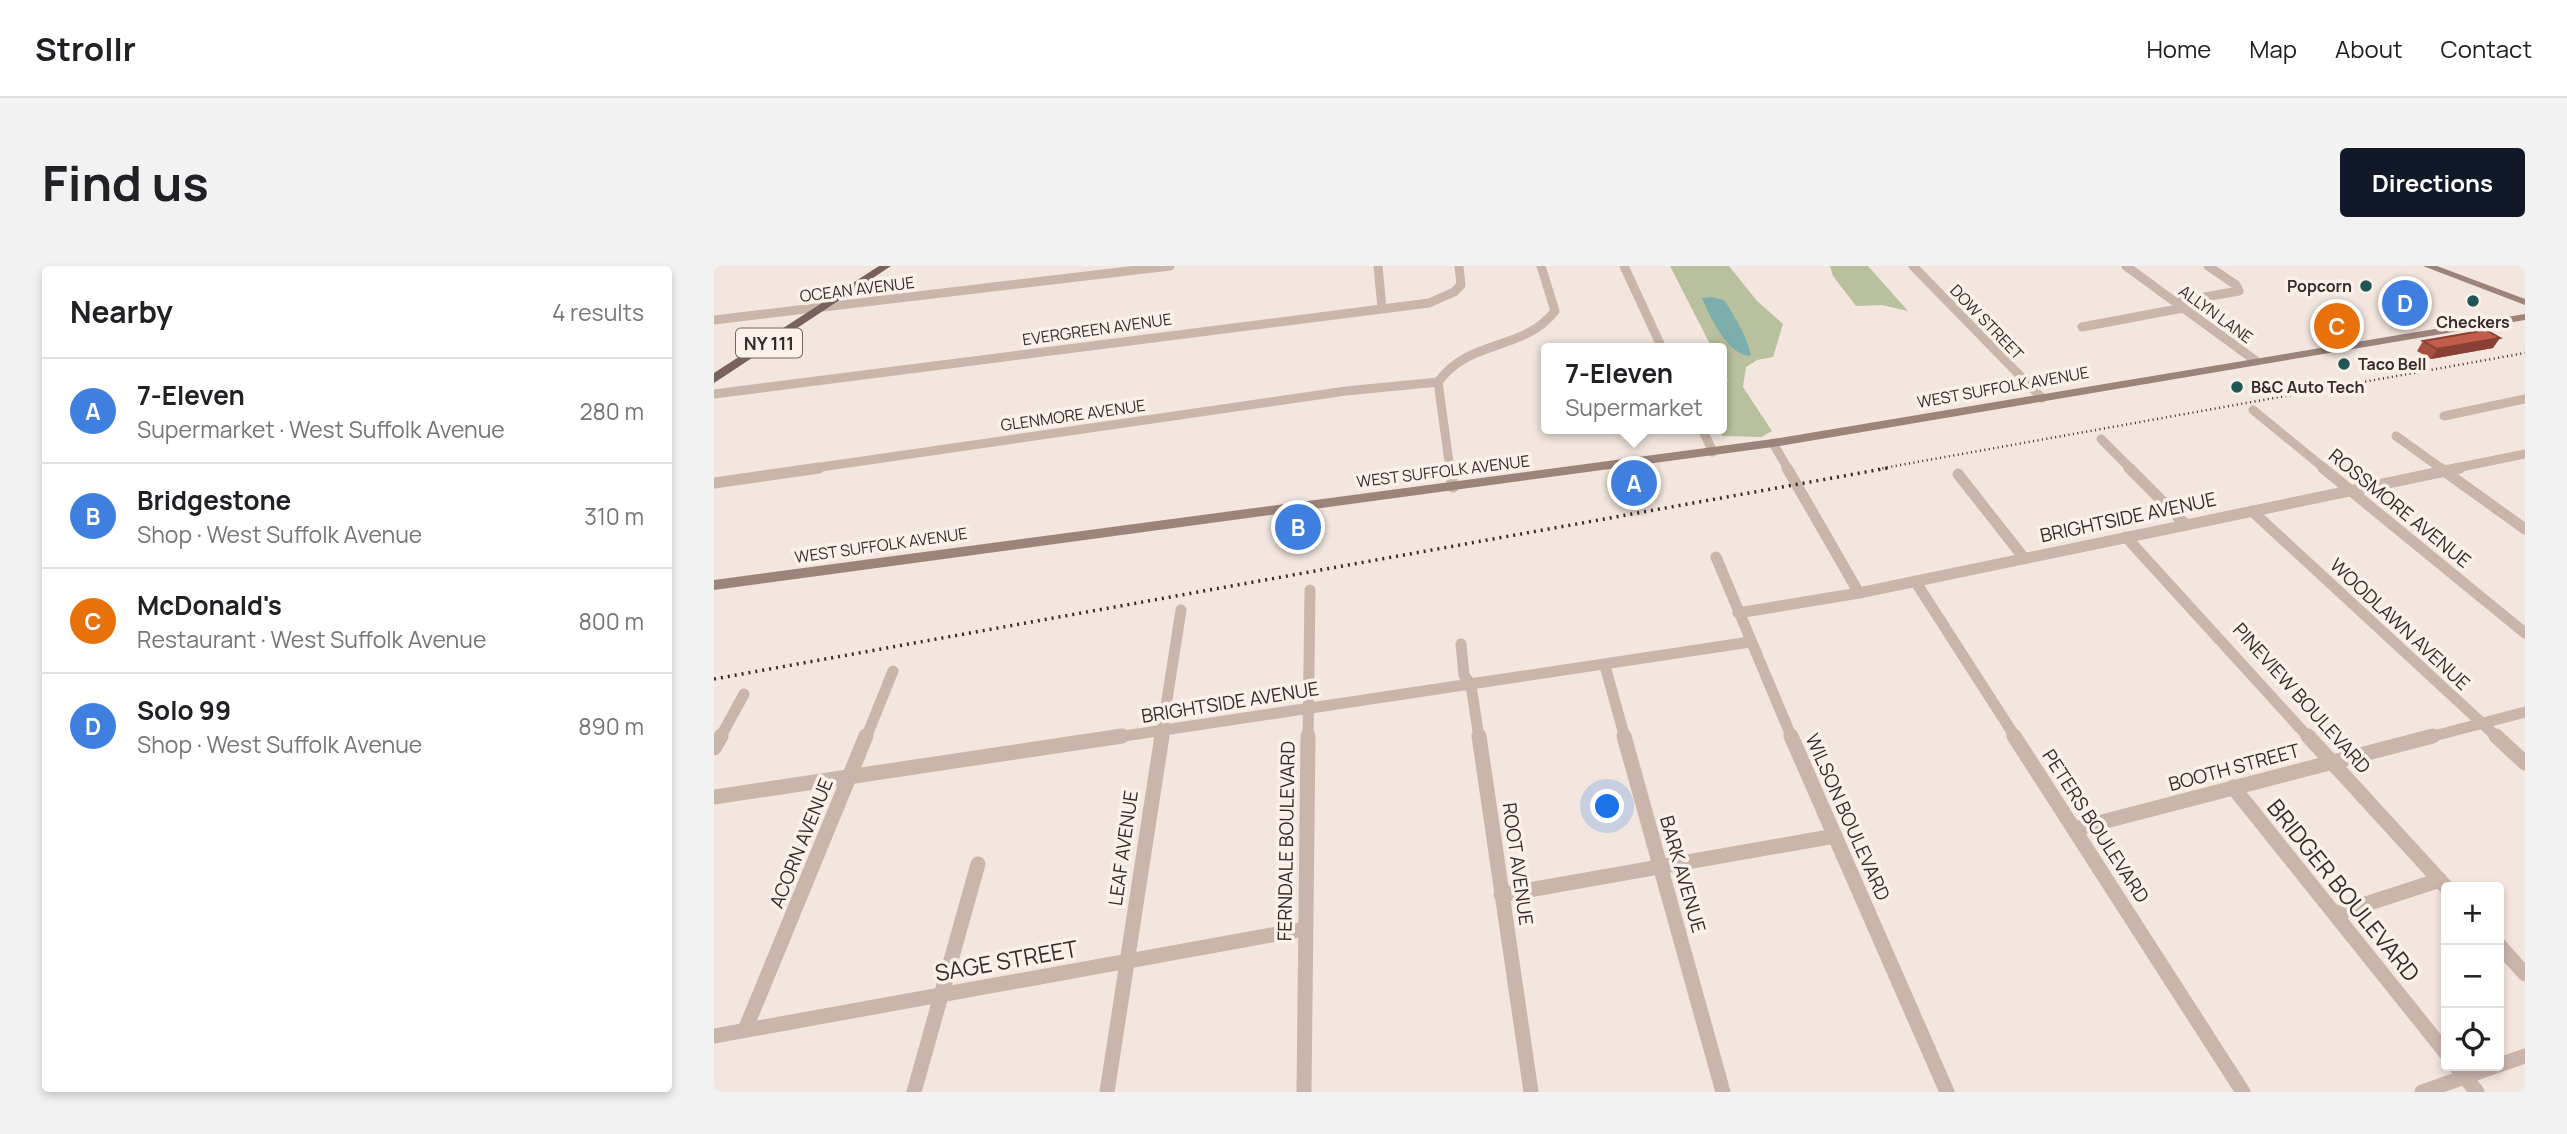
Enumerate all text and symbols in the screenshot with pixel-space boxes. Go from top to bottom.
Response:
text: Strollr [35,26,136,71]
text: Home [2146,32,2211,65]
text: Map [2249,32,2297,65]
text: About [2335,32,2403,65]
text: Contact [2441,32,2532,65]
button: Directions [2340,148,2525,217]
text: Find us [42,149,209,216]
street label: OCEAN AVENUE [798,271,916,307]
place label: Popcorn [2287,275,2352,297]
pin: D [2382,277,2428,329]
marker: Popcorn [2358,278,2374,294]
street label: DOW STREET [1945,279,2029,365]
street label: ALLYN LANE [2175,280,2257,348]
text: Nearby [70,291,173,332]
marker: Checkers [2465,293,2481,309]
text: 4 results [552,296,644,328]
pin: C [2314,300,2360,352]
street label: EVERGREEN AVENUE [1021,308,1173,350]
place label: Checkers [2436,311,2510,333]
road number: NY 111 [736,328,802,358]
popup [1541,343,1727,434]
place label: Taco Bell [2358,353,2427,375]
text: 7-Eleven [1565,355,1673,391]
marker: Taco Bell [2336,356,2352,372]
street label: WEST SUFFOLK AVENUE [1915,361,2091,413]
place label: B&C Auto Tech [2251,376,2364,398]
text: 7-Eleven [137,377,245,413]
marker: B&C Auto Tech [2229,379,2245,395]
text: Supermarket [1565,391,1703,423]
street label: GLENMORE AVENUE [999,394,1147,436]
text: A [85,395,101,427]
text: 280 m [579,395,644,427]
text: Supermarket · West Suffolk Avenue [137,413,505,445]
street label: ROSSMORE AVENUE [2323,443,2477,573]
street label: WEST SUFFOLK AVENUE [1355,449,1531,493]
pin: A [1611,457,1657,509]
text: Bridgestone [137,482,291,518]
street label: BRIGHTSIDE AVENUE [2038,486,2218,548]
text: B [86,500,100,532]
text: 310 m [584,500,644,532]
pin: B [1275,501,1321,553]
text: Shop · West Suffolk Avenue [137,518,422,550]
street label: WEST SUFFOLK AVENUE [793,522,969,568]
street label: WOODLAWN AVENUE [2324,552,2476,696]
text: McDonald's [137,587,282,623]
text: C [85,605,102,637]
text: 800 m [578,605,644,637]
street label: PINEVIEW BOULEVARD [2227,617,2377,779]
text: Restaurant · West Suffolk Avenue [137,623,486,655]
street label: BRIGHTSIDE AVENUE [1139,675,1321,729]
text: Solo 99 [137,692,231,728]
text: D [85,710,101,742]
text: 890 m [578,710,644,742]
text: Shop · West Suffolk Avenue [137,728,422,760]
street label: WILSON BOULEVARD [1799,729,1897,905]
street label: BOOTH STREET [2165,737,2303,797]
street label: FERNDALE BOULEVARD [1271,741,1301,941]
street label: PETERS BOULEVARD [2037,744,2155,908]
street label: ACORN AVENUE [763,774,839,912]
street label: LEAF AVENUE [1102,789,1144,907]
your location [1590,789,1624,823]
street label: BRIDGER BOULEVARD [2260,792,2428,988]
street label: ROOT AVENUE [1497,801,1539,927]
street label: BARK AVENUE [1654,812,1712,936]
map controls [2441,882,2504,1071]
button: + [2441,882,2504,945]
street label: SAGE STREET [932,932,1080,988]
button: − [2441,945,2504,1008]
button: locate [2441,1008,2504,1071]

